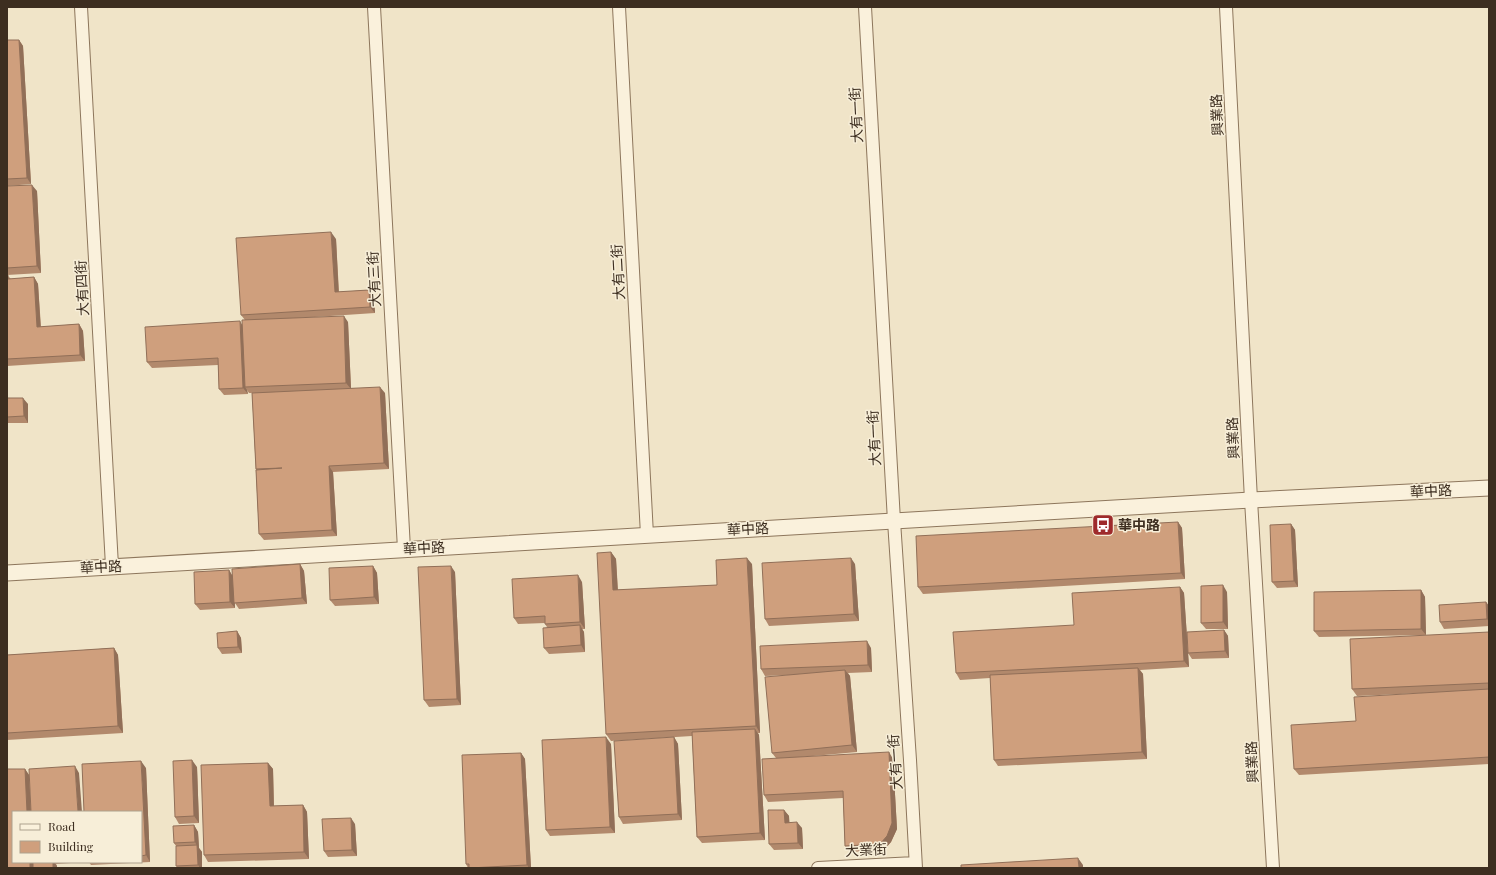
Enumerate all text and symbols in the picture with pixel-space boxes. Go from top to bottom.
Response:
street label: 大有一街 [845,87,866,143]
street label: 興業路 [1206,94,1227,136]
street label: 大有二街 [607,244,628,300]
street label: 大有三街 [363,251,384,307]
street label: 大有四街 [71,260,92,316]
street label: 大有一街 [863,410,884,466]
street label: 興業路 [1222,417,1243,459]
street label: 華中路 [1410,480,1452,501]
bus stop icon: 華中路 [1090,512,1116,538]
place label: 華中路 [1118,515,1160,534]
street label: 華中路 [727,518,769,539]
street label: 華中路 [403,537,445,558]
street label: 華中路 [80,556,122,577]
street label: 大有一街 [883,733,906,791]
street label: 興業路 [1241,741,1262,783]
legend [12,811,142,863]
text: Road [48,818,75,834]
text: Building [48,838,94,854]
street label: 大業街 [845,839,887,860]

